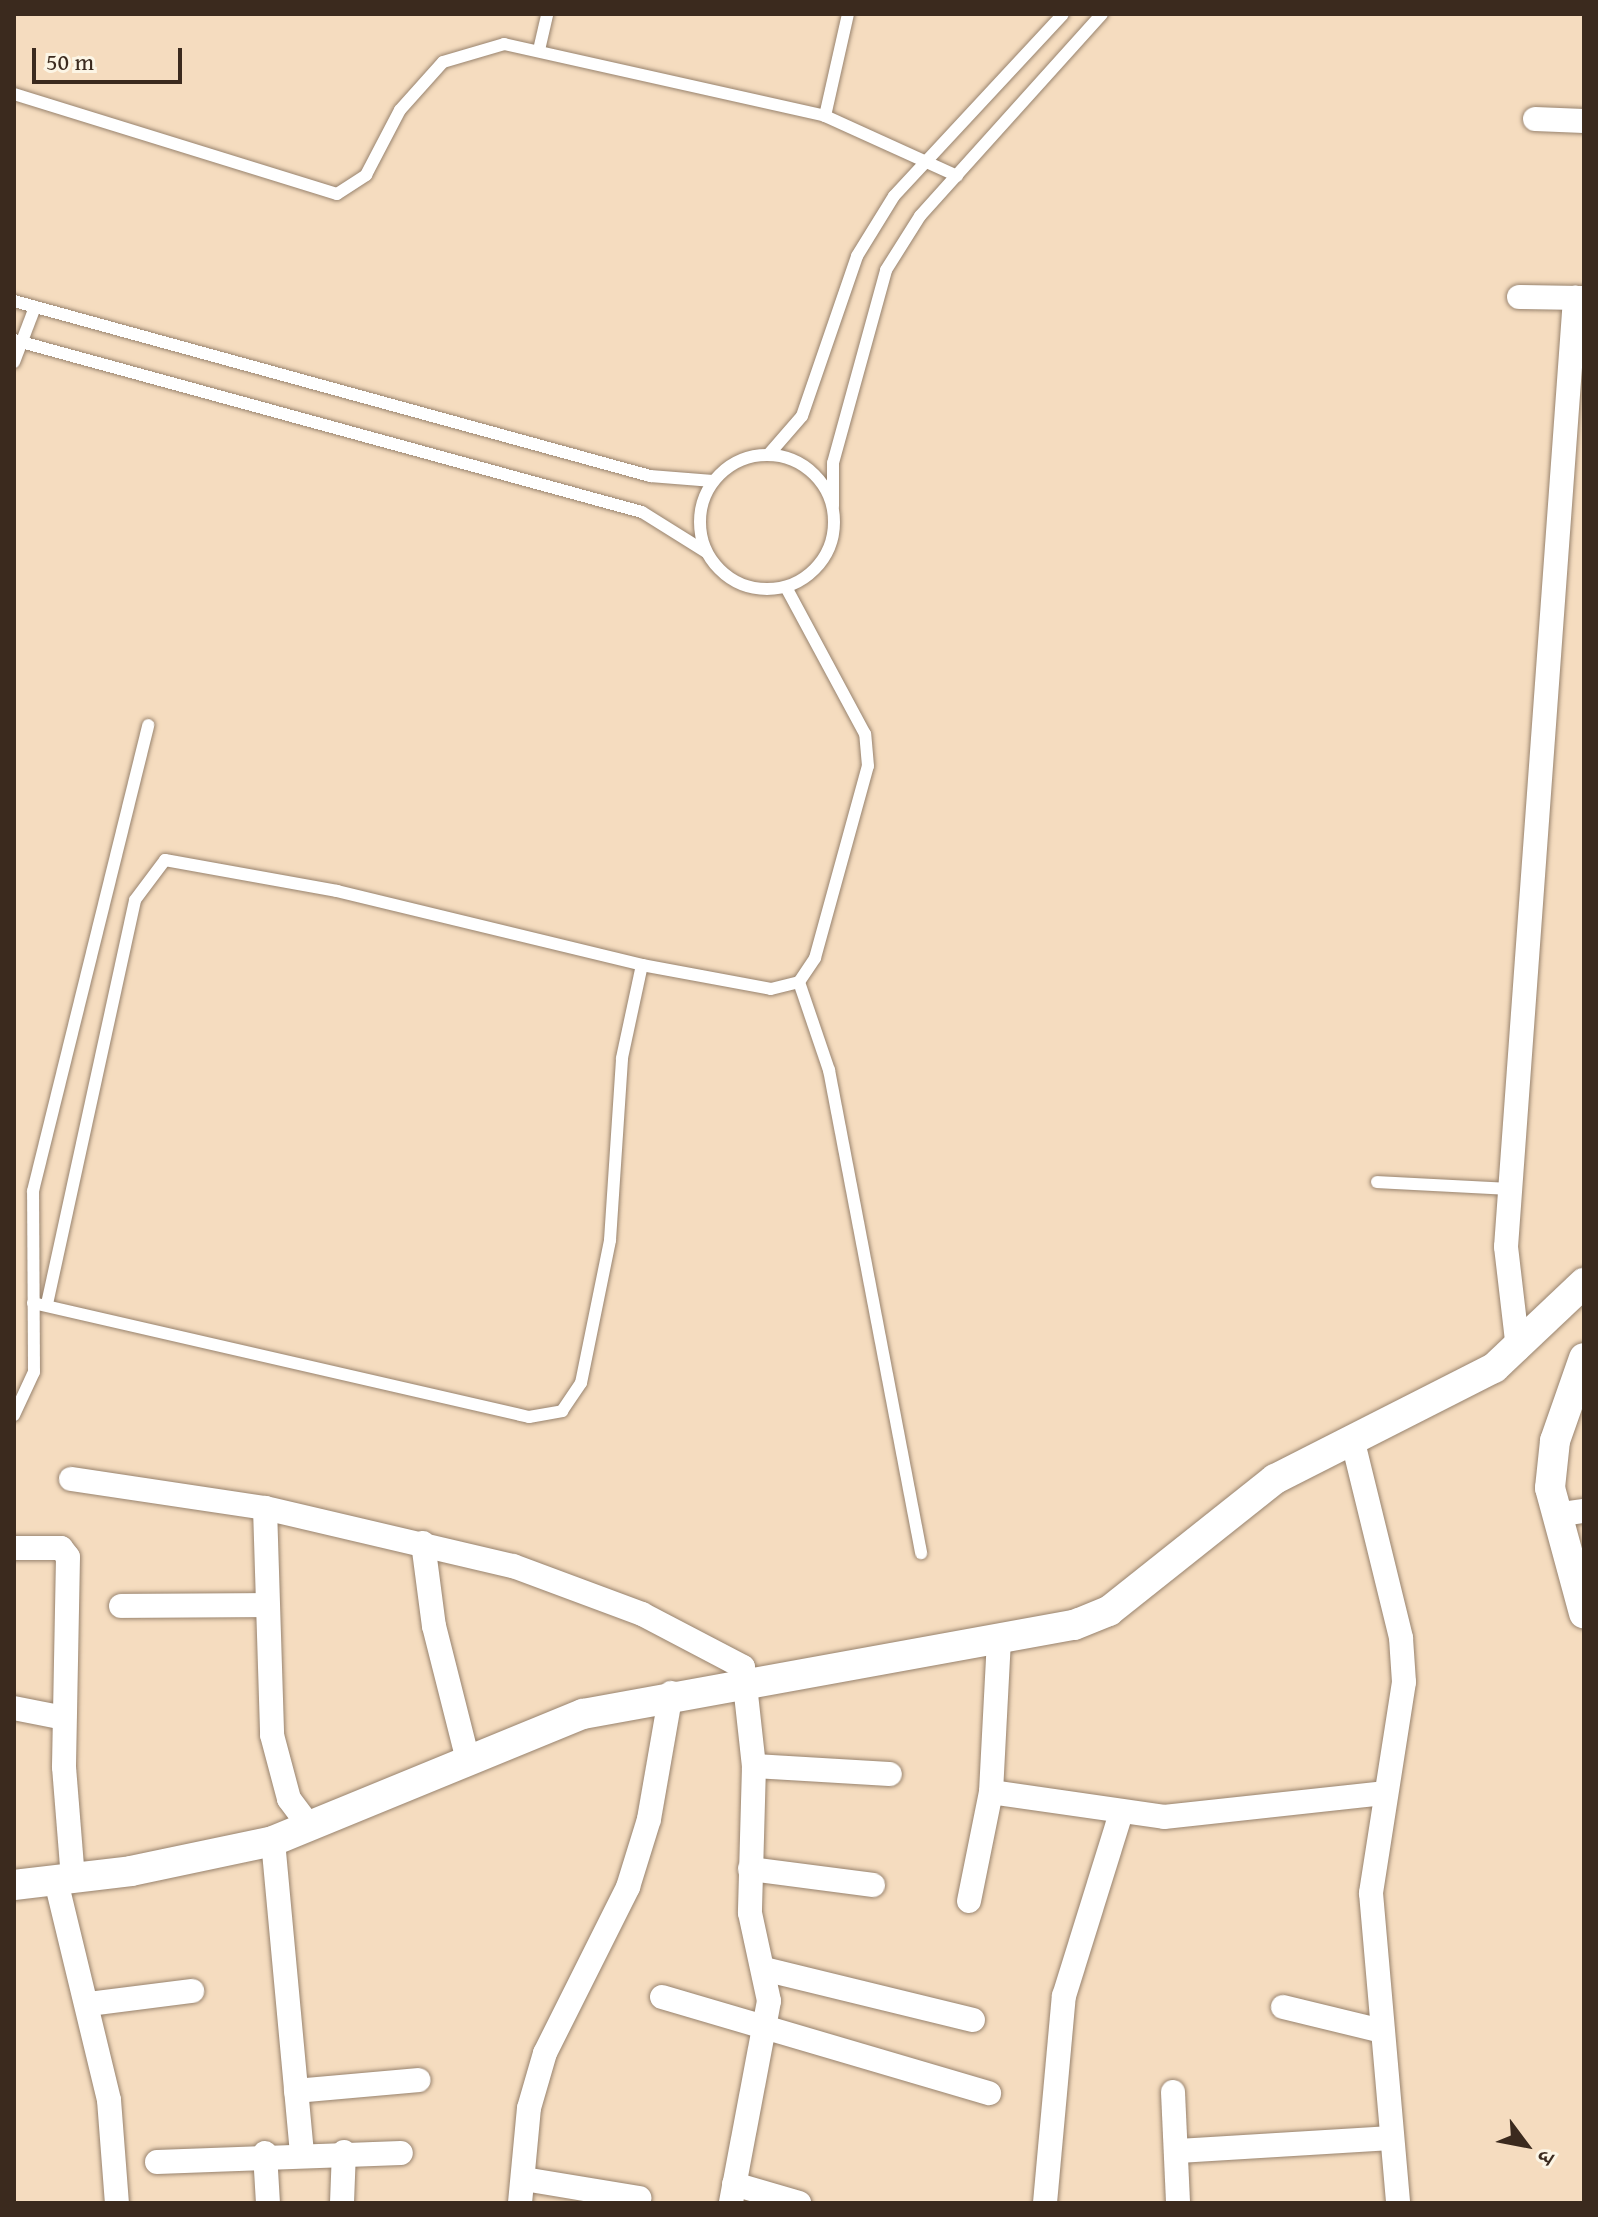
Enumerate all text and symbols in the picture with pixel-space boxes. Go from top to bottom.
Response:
scale bar [36,32,186,82]
text: 50 m [46,44,94,79]
north arrow [1486,2105,1566,2185]
text: उ [1530,2144,1563,2171]

